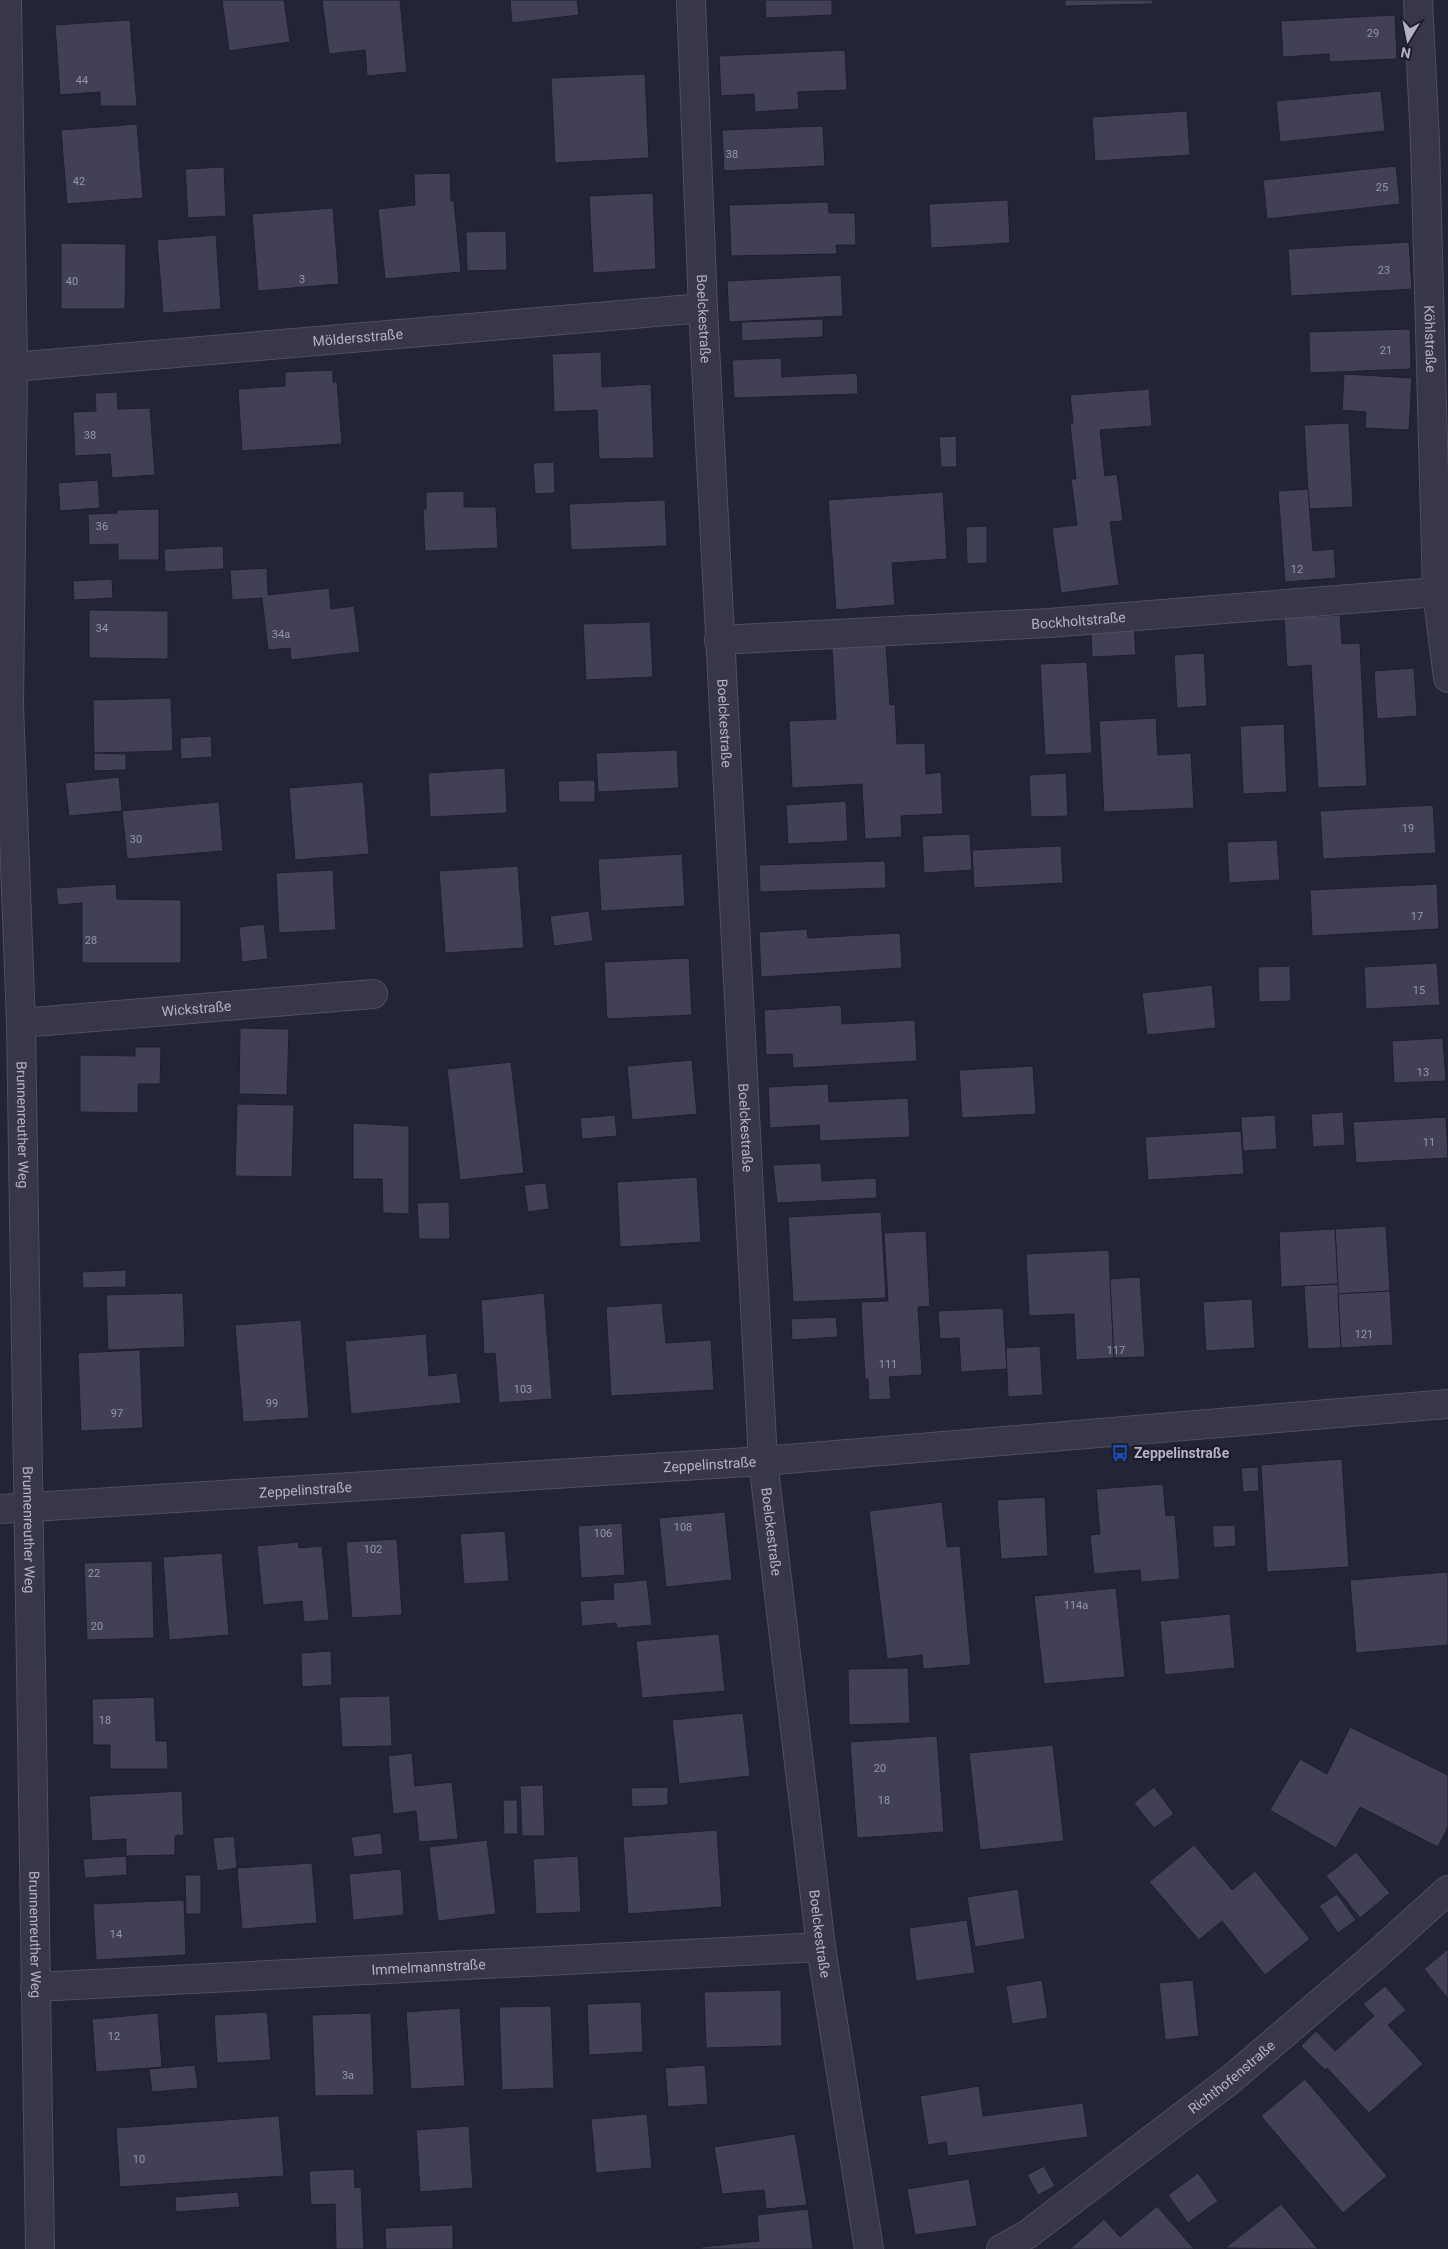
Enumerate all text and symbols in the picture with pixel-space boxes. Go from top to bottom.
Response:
north arrow [1383,15,1433,65]
house number: 29 [1367,27,1379,40]
text: N [1399,44,1412,62]
house number: 44 [76,74,88,87]
house number: 38 [726,148,738,161]
house number: 42 [73,175,85,188]
house number: 25 [1376,181,1388,194]
house number: 23 [1378,264,1390,277]
house number: 3 [299,273,305,286]
street label: Boelckestraße [694,274,714,364]
house number: 40 [66,275,78,288]
street label: Köhlstraße [1421,305,1439,373]
street label: Möldersstraße [312,326,404,349]
house number: 21 [1380,344,1392,357]
house number: 38 [84,429,96,442]
house number: 36 [96,520,108,533]
house number: 12 [1291,563,1303,576]
street label: Bockholtstraße [1031,609,1126,632]
house number: 34 [96,622,108,635]
house number: 34a [272,628,290,641]
street label: Boelckestraße [714,678,735,768]
house number: 19 [1402,822,1414,835]
house number: 30 [130,833,142,846]
house number: 17 [1411,910,1423,923]
house number: 28 [85,934,97,947]
house number: 15 [1413,984,1425,997]
street label: Wickstraße [161,998,232,1019]
street label: Brunnenreuther Weg [14,1061,32,1188]
house number: 13 [1417,1066,1429,1079]
street label: Boelckestraße [735,1083,756,1173]
house number: 11 [1423,1136,1435,1149]
house number: 121 [1355,1328,1373,1341]
house number: 117 [1107,1344,1125,1357]
house number: 111 [879,1358,897,1371]
house number: 103 [514,1383,532,1396]
house number: 99 [266,1397,278,1410]
house number: 97 [111,1407,123,1420]
bus stop icon: Zeppelinstraße [1110,1443,1130,1463]
place label: Zeppelinstraße [1134,1445,1230,1461]
street label: Zeppelinstraße [663,1453,757,1475]
street label: Brunnenreuther Weg [20,1466,38,1593]
street label: Zeppelinstraße [258,1479,352,1501]
street label: Boelckestraße [758,1487,785,1577]
house number: 108 [674,1521,692,1534]
house number: 106 [594,1527,612,1540]
house number: 102 [364,1543,382,1556]
house number: 22 [88,1567,100,1580]
house number: 114a [1064,1599,1088,1612]
house number: 20 [91,1620,103,1633]
house number: 18 [99,1714,111,1727]
house number: 20 [874,1762,886,1775]
house number: 18 [878,1794,890,1807]
street label: Brunnenreuther Weg [26,1871,44,1998]
street label: Boelckestraße [806,1889,834,1979]
house number: 14 [110,1928,122,1941]
street label: Immelmannstraße [371,1956,486,1978]
house number: 12 [108,2030,120,2043]
street label: Richthofenstraße [1185,2037,1278,2117]
house number: 3a [342,2069,354,2082]
house number: 10 [133,2153,145,2166]

